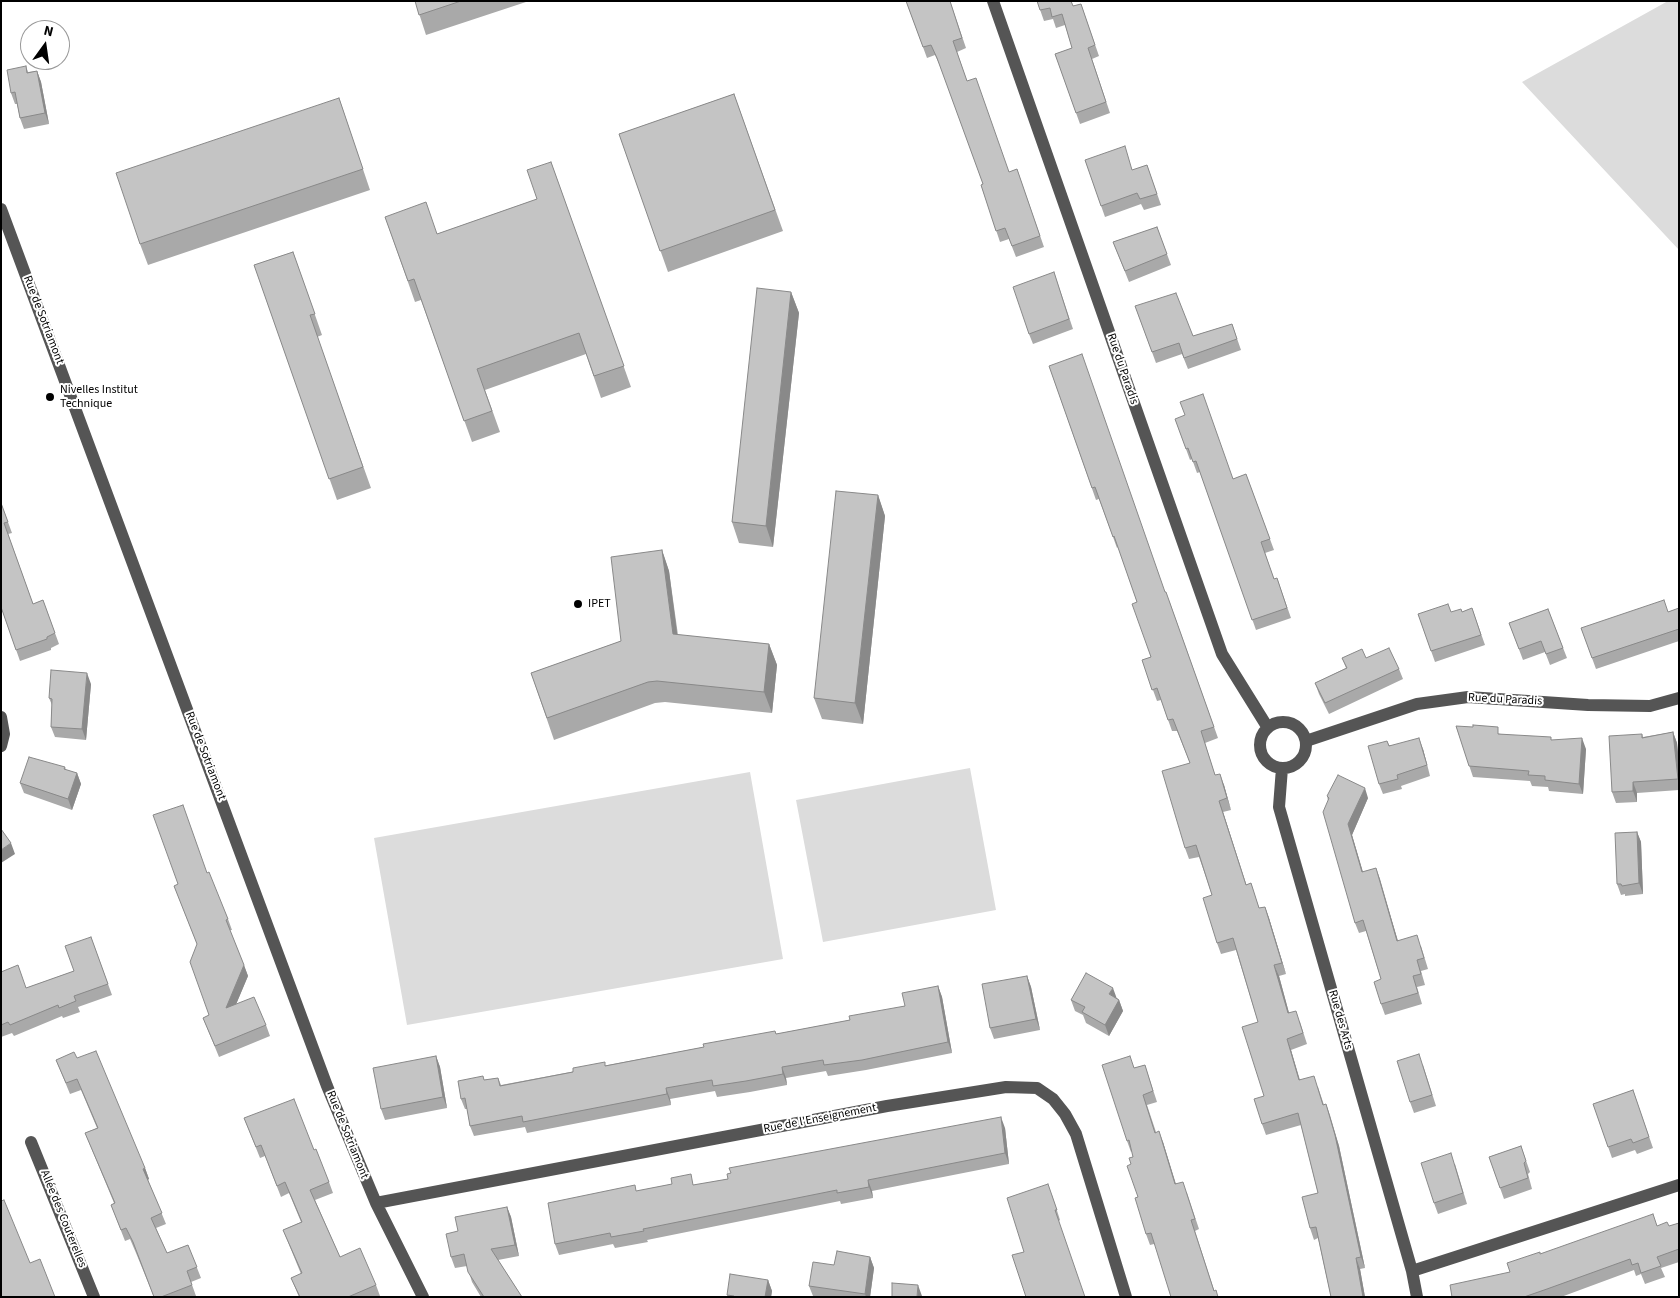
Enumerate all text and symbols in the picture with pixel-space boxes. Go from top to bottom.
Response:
north arrow [20,20,70,70]
text: N [41,21,55,42]
street label: Rue de Sotriamont [19,274,67,366]
street label: Rue du Paradis [1103,332,1141,406]
place label: Nivelles Institut Technique [60,383,138,411]
marker: Nivelles Institut Technique [44,391,56,403]
place label: IPET [588,597,611,611]
marker: IPET [572,598,584,610]
street label: Rue du Paradis [1468,691,1542,709]
street label: Rue de Sotriamont [181,710,229,802]
street label: Rue des Arts [1325,989,1355,1051]
street label: Rue de Sotriamont [323,1089,371,1181]
street label: Rue de l'Enseignement [762,1101,878,1137]
street label: Allée des Couterelles [37,1168,89,1270]

